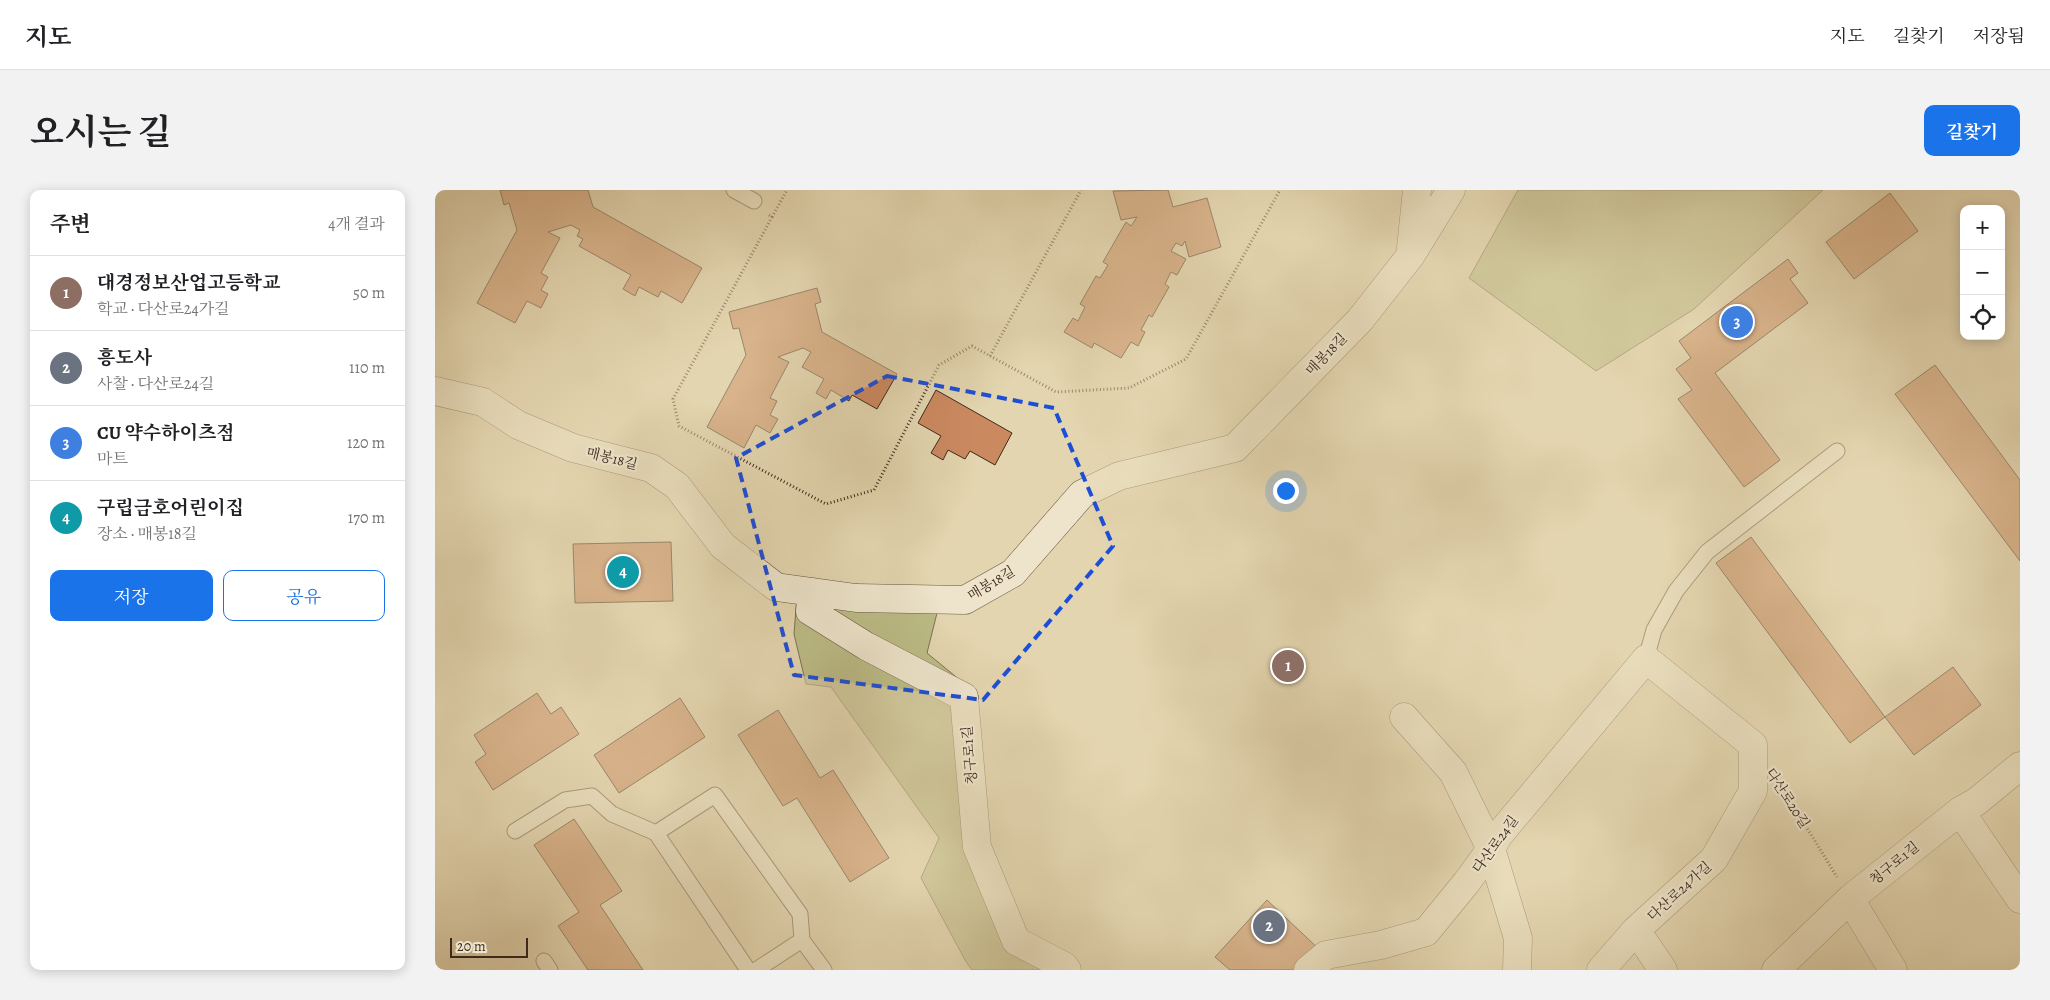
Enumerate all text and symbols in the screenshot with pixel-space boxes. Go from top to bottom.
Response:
text: 지도 [25,21,71,53]
text: 지도 [1830,24,1865,48]
text: 길찾기 [1893,24,1945,48]
text: 저장됨 [1973,24,2025,48]
button: 길찾기 [1924,105,2020,156]
text: 오시는 길 [30,108,171,156]
map controls [1960,205,2005,340]
button: + [1960,205,2005,250]
text: 주변 [50,210,91,238]
text: 4개 결과 [328,213,385,235]
button: − [1960,250,2005,295]
text: 대경정보산업고등학교 [97,270,281,296]
text: 1 [63,282,69,304]
text: 50 m [353,282,385,304]
button: locate [1960,295,2005,340]
text: 학교 · 다산로24가길 [97,298,230,320]
pin: 3 [1721,303,1753,341]
street label: 매봉18길 [1301,329,1351,380]
text: 흥도사 [97,345,152,371]
text: 2 [62,357,70,379]
text: 110 m [349,357,385,379]
text: 사찰 · 다산로24길 [97,373,214,395]
text: CU 약수하이츠점 [97,420,235,446]
text: 3 [63,432,69,454]
text: 120 m [347,432,385,454]
street label: 매봉18길 [584,443,639,474]
text: 마트 [97,448,128,470]
your location [1273,478,1299,504]
text: 구립금호어린이집 [97,495,244,521]
text: 4 [62,507,70,529]
text: 170 m [348,507,385,529]
text: 장소 · 매봉18길 [97,523,197,545]
pin: 4 [607,553,639,591]
street label: 매봉18길 [964,562,1019,605]
button: 저장 [50,570,213,621]
button: 공유 [223,570,385,621]
pin: 1 [1272,647,1304,685]
street label: 청구로1길 [957,725,982,785]
street label: 다산로20길 [1761,764,1814,832]
street label: 다산로24길 [1468,812,1523,877]
street label: 청구로1길 [1865,837,1923,889]
street label: 다산로24가길 [1643,857,1716,925]
pin: 2 [1253,907,1285,945]
scale bar [450,935,527,958]
text: 20 m [457,937,486,956]

